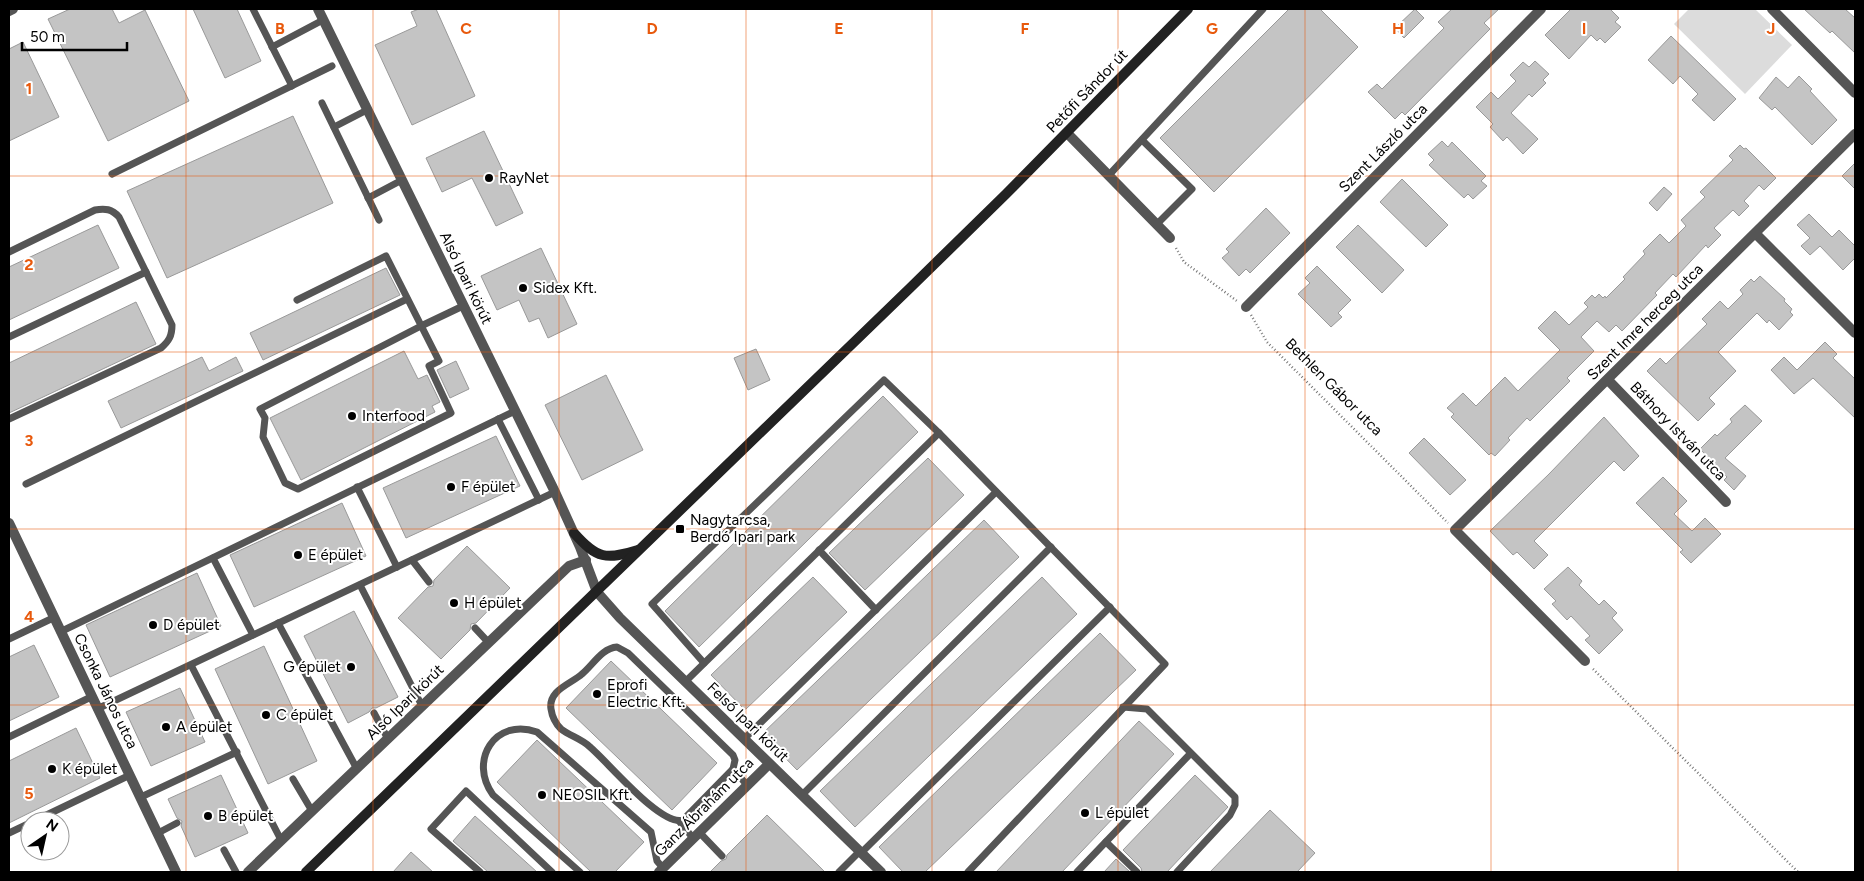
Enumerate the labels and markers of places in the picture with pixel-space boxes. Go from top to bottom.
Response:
place label: RayNet [499,169,550,187]
marker: RayNet [483,172,495,184]
place label: Sidex Kft. [533,279,597,297]
marker: Sidex Kft. [517,282,529,294]
place label: Interfood [362,407,425,425]
marker: Interfood [346,410,358,422]
place label: F épület [461,478,516,496]
marker: F épület [445,481,457,493]
place label: Nagytarcsa, Berdó Ipari park [690,511,796,546]
marker: Nagytarcsa, Berdó Ipari park [674,523,686,535]
place label: E épület [308,546,364,564]
marker: E épület [292,549,304,561]
place label: H épület [464,594,522,612]
marker: H épület [448,597,460,609]
place label: D épület [163,616,220,634]
marker: D épület [147,619,159,631]
place label: G épület [283,658,341,676]
marker: G épület [345,661,357,673]
place label: Eprofi Electric Kft. [607,676,685,711]
marker: Eprofi Electric Kft. [591,688,603,700]
place label: C épület [276,706,333,724]
marker: C épület [260,709,272,721]
place label: A épület [176,718,233,736]
marker: A épület [160,721,172,733]
place label: K épület [62,760,118,778]
marker: K épület [46,763,58,775]
place label: NEOSIL Kft. [552,786,632,804]
marker: NEOSIL Kft. [536,789,548,801]
place label: L épület [1095,804,1149,822]
place label: B épület [218,807,274,825]
marker: L épület [1079,807,1091,819]
marker: B épület [202,810,214,822]

